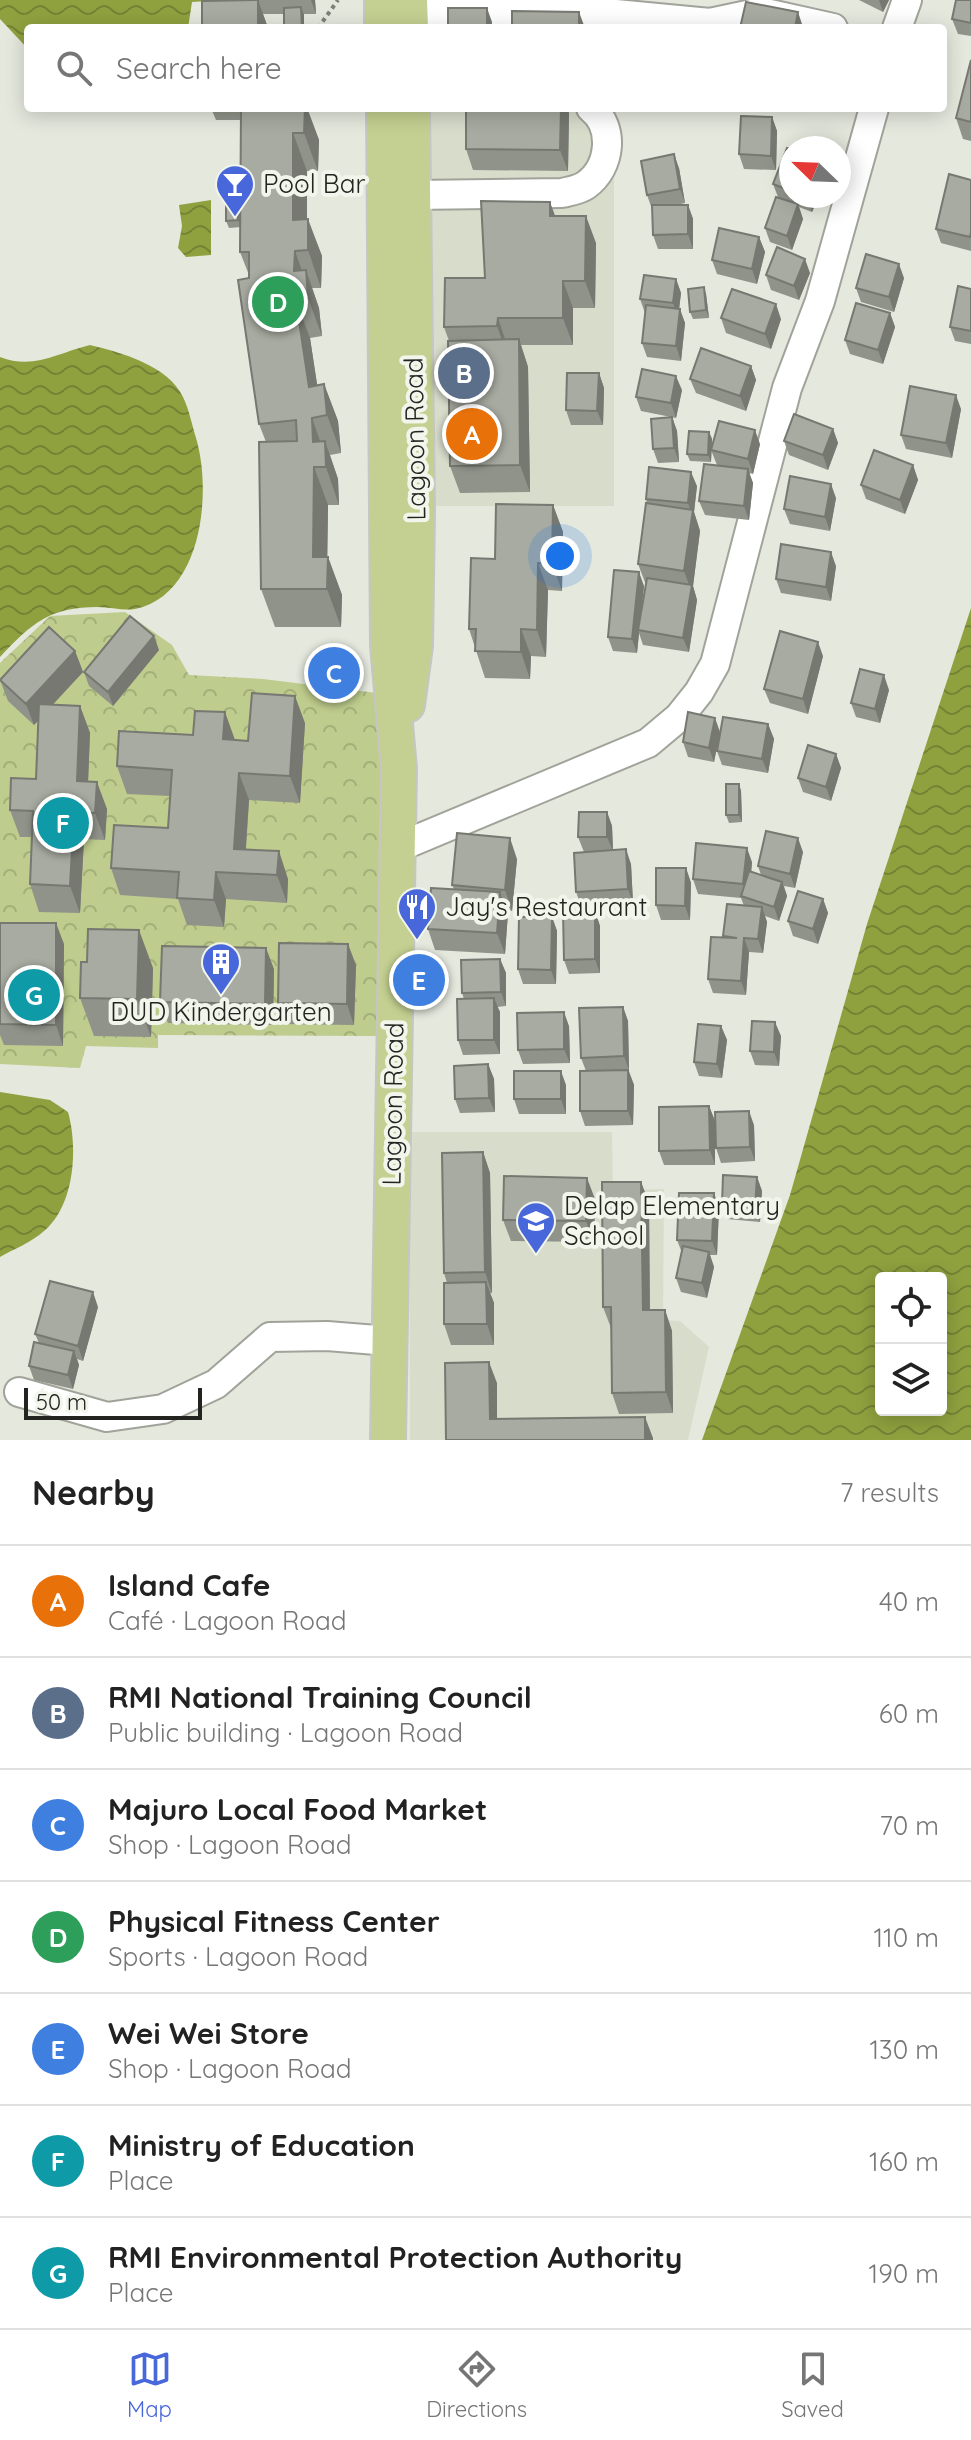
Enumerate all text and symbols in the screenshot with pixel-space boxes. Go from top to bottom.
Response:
search box [24,24,947,112]
icon: search [52,46,96,90]
text: Search here [116,49,282,87]
north arrow [779,136,851,208]
bar icon: Pool Bar [214,163,256,218]
place label: Pool Bar [263,167,365,200]
pin: D [252,272,304,332]
pin: B [438,343,490,403]
street label: Lagoon Road [397,357,432,521]
pin: A [446,404,498,464]
your location [540,536,580,576]
pin: C [308,643,360,703]
pin: F [37,793,89,853]
restaurant icon: Jay's Restaurant [396,886,438,941]
place label: Jay's Restaurant [445,890,647,923]
building icon: DUD Kindergarten [200,941,242,996]
pin: E [393,950,445,1010]
pin: G [8,965,60,1025]
place label: DUD Kindergarten [110,995,332,1028]
street label: Lagoon Road [375,1022,410,1186]
place label: Delap Elementary School [564,1189,780,1252]
school or university icon: Delap Elementary School [515,1200,557,1255]
map controls [875,1272,947,1416]
button: locate [875,1272,947,1344]
button: layers [875,1344,947,1416]
scale bar [24,1384,202,1420]
text: 50 m [36,1388,87,1416]
text: Nearby [32,1471,155,1514]
text: 7 results [840,1476,939,1509]
text: Island Cafe [108,1566,270,1604]
text: A [50,1585,66,1618]
text: 40 m [879,1585,939,1618]
text: Café · Lagoon Road [108,1604,346,1637]
text: RMI National Training Council [108,1678,532,1716]
text: B [49,1697,67,1730]
text: 60 m [879,1697,939,1730]
text: Public building · Lagoon Road [108,1716,463,1749]
text: Majuro Local Food Market [108,1790,487,1828]
text: C [50,1809,66,1842]
text: 70 m [879,1809,939,1842]
text: Shop · Lagoon Road [108,1828,351,1861]
text: Physical Fitness Center [108,1902,440,1940]
text: D [49,1921,67,1954]
text: 110 m [873,1921,939,1954]
text: Sports · Lagoon Road [108,1940,368,1973]
text: Wei Wei Store [108,2014,309,2052]
text: E [51,2033,65,2066]
text: 130 m [869,2033,939,2066]
text: Shop · Lagoon Road [108,2052,351,2085]
text: Ministry of Education [108,2126,415,2164]
text: F [51,2145,65,2178]
text: 160 m [869,2145,939,2178]
text: Place [108,2164,173,2197]
text: RMI Environmental Protection Authority [108,2238,682,2276]
text: G [49,2257,67,2290]
text: 190 m [869,2257,939,2290]
text: Place [108,2276,173,2309]
tab: Map [127,2347,172,2423]
tab: Directions [426,2347,527,2423]
tab: Saved [781,2347,844,2423]

